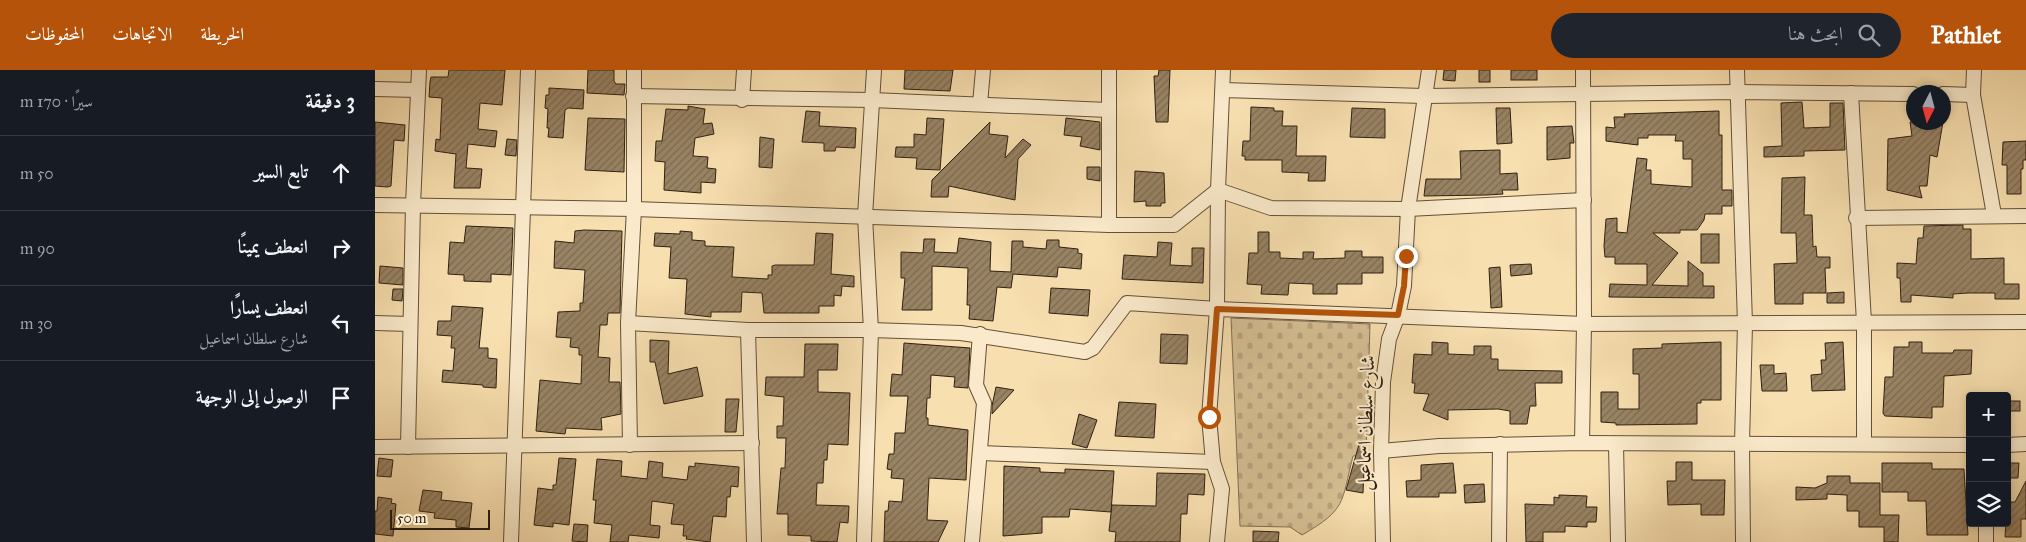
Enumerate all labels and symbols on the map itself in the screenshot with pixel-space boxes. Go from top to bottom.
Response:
north arrow [1906,85,1951,130]
route end [1395,245,1418,268]
street label: شارع سلطان اسماعيل [1351,355,1385,492]
route start [1198,406,1221,429]
scale bar [390,507,490,530]

